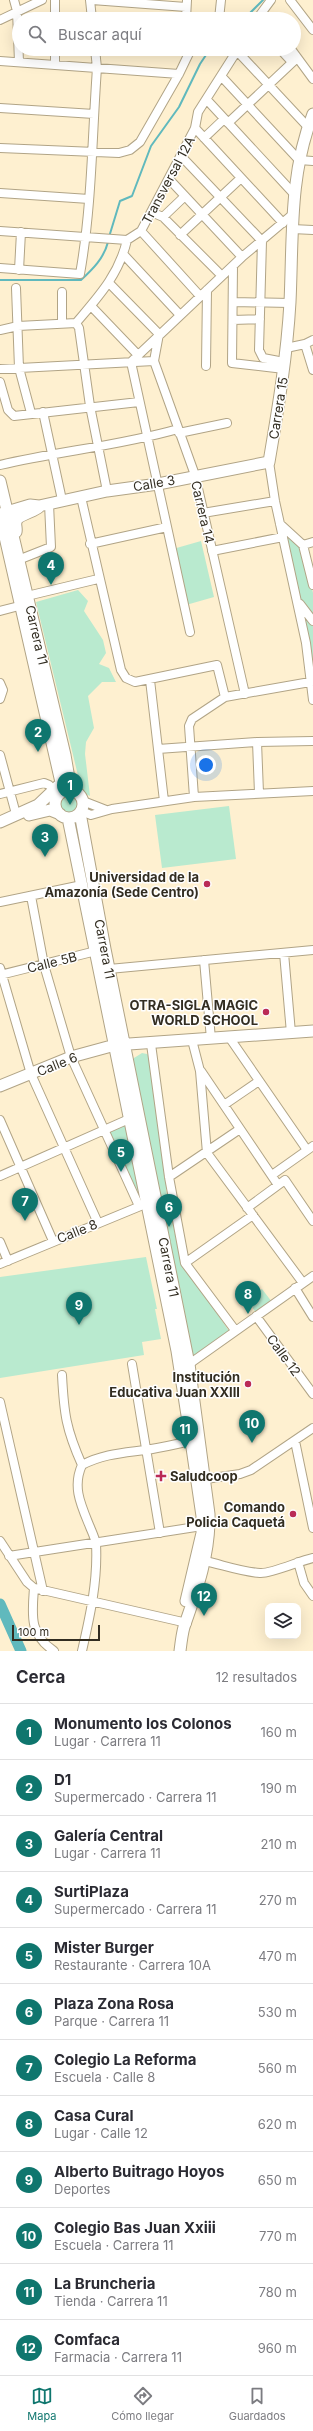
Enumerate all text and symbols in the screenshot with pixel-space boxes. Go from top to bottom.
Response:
search box [12,12,301,56]
icon: search [26,23,48,45]
text: Buscar aquí [58,25,142,44]
street label: Transversal 12A [138,133,198,227]
street label: Carrera 15 [265,375,291,440]
street label: Calle 3 [132,471,176,495]
street label: Carrera 14 [188,479,218,545]
pin: 4 [38,552,64,585]
street label: Carrera 11 [22,604,52,666]
pin: 2 [25,719,51,752]
your location [196,755,216,775]
pin: 1 [57,772,83,805]
pin: 3 [32,824,58,857]
place label: Universidad de la Amazonía (Sede Centro) [44,869,199,900]
marker: Universidad de la Amazonía (Sede Centro) [202,879,212,889]
street label: Carrera 11 [91,918,119,980]
street label: Calle 5B [25,948,79,976]
place label: OTRA-SIGLA MAGIC WORLD SCHOOL [129,997,258,1028]
marker: OTRA-SIGLA MAGIC WORLD SCHOOL [261,1007,271,1017]
street label: Calle 6 [34,1049,80,1079]
pin: 5 [108,1139,134,1172]
pin: 7 [12,1188,38,1221]
pin: 6 [156,1194,182,1227]
street label: Calle 8 [54,1216,100,1246]
street label: Carrera 11 [155,1236,183,1298]
pin: 8 [235,1281,261,1314]
pin: 9 [66,1292,92,1325]
street label: Calle 12 [264,1331,304,1379]
place label: Institución Educativa Juan XXIII [109,1369,240,1400]
marker: Institución Educativa Juan XXIII [243,1379,253,1389]
pin: 10 [239,1410,265,1443]
pin: 11 [172,1416,198,1449]
place label: Saludcoop [170,1468,238,1484]
marker: Saludcoop [155,1470,167,1482]
place label: Comando Policia Caquetá [186,1499,285,1530]
marker: Comando Policia Caquetá [288,1509,298,1519]
pin: 12 [191,1583,217,1616]
map controls [265,1603,301,1639]
button: layers [265,1603,301,1639]
scale bar [12,1623,100,1642]
text: 100 m [18,1625,49,1639]
text: Cerca [16,1667,65,1687]
text: 12 resultados [216,1669,297,1685]
text: Monumento los Colonos [54,1714,232,1733]
text: 1 [26,1724,32,1740]
text: 160 m [260,1724,297,1740]
text: Lugar · Carrera 11 [54,1733,161,1749]
text: D1 [54,1770,71,1789]
text: 2 [25,1780,33,1796]
text: 190 m [260,1780,297,1796]
text: Supermercado · Carrera 11 [54,1789,217,1805]
text: Galería Central [54,1826,163,1845]
text: 3 [25,1836,33,1852]
text: 210 m [261,1836,297,1852]
text: Lugar · Carrera 11 [54,1845,161,1861]
text: SurtiPlaza [54,1882,129,1901]
text: 4 [25,1892,33,1908]
text: 270 m [259,1892,297,1908]
text: Supermercado · Carrera 11 [54,1901,217,1917]
text: Mister Burger [54,1938,154,1957]
text: 5 [25,1948,33,1964]
text: 470 m [258,1948,297,1964]
text: Restaurante · Carrera 10A [54,1957,211,1973]
text: Plaza Zona Rosa [54,1994,174,2013]
text: 6 [25,2004,33,2020]
text: 530 m [258,2004,297,2020]
text: Parque · Carrera 11 [54,2013,169,2029]
text: Colegio La Reforma [54,2050,196,2069]
text: 7 [25,2060,33,2076]
text: 560 m [258,2060,297,2076]
text: Escuela · Calle 8 [54,2069,155,2085]
text: Casa Cural [54,2106,134,2125]
text: 8 [25,2116,33,2132]
text: 620 m [258,2116,297,2132]
text: Lugar · Calle 12 [54,2125,148,2141]
text: Alberto Buitrago Hoyos [54,2162,224,2181]
text: 9 [25,2172,33,2188]
text: 650 m [258,2172,297,2188]
text: Deportes [54,2181,110,2197]
text: Colegio Bas Juan Xxiii [54,2218,216,2237]
text: 10 [22,2228,36,2244]
text: 770 m [259,2228,297,2244]
text: Escuela · Carrera 11 [54,2237,173,2253]
text: La Bruncheria [54,2274,156,2293]
text: 11 [23,2284,35,2300]
text: 780 m [259,2284,297,2300]
text: Tienda · Carrera 11 [54,2293,168,2309]
text: Comfaca [54,2330,120,2349]
text: 12 [22,2340,36,2356]
text: 960 m [258,2340,297,2356]
text: Farmacia · Carrera 11 [54,2349,182,2365]
tab: Mapa [27,2385,57,2423]
tab: Cómo llegar [111,2385,174,2423]
tab: Guardados [229,2385,286,2423]

